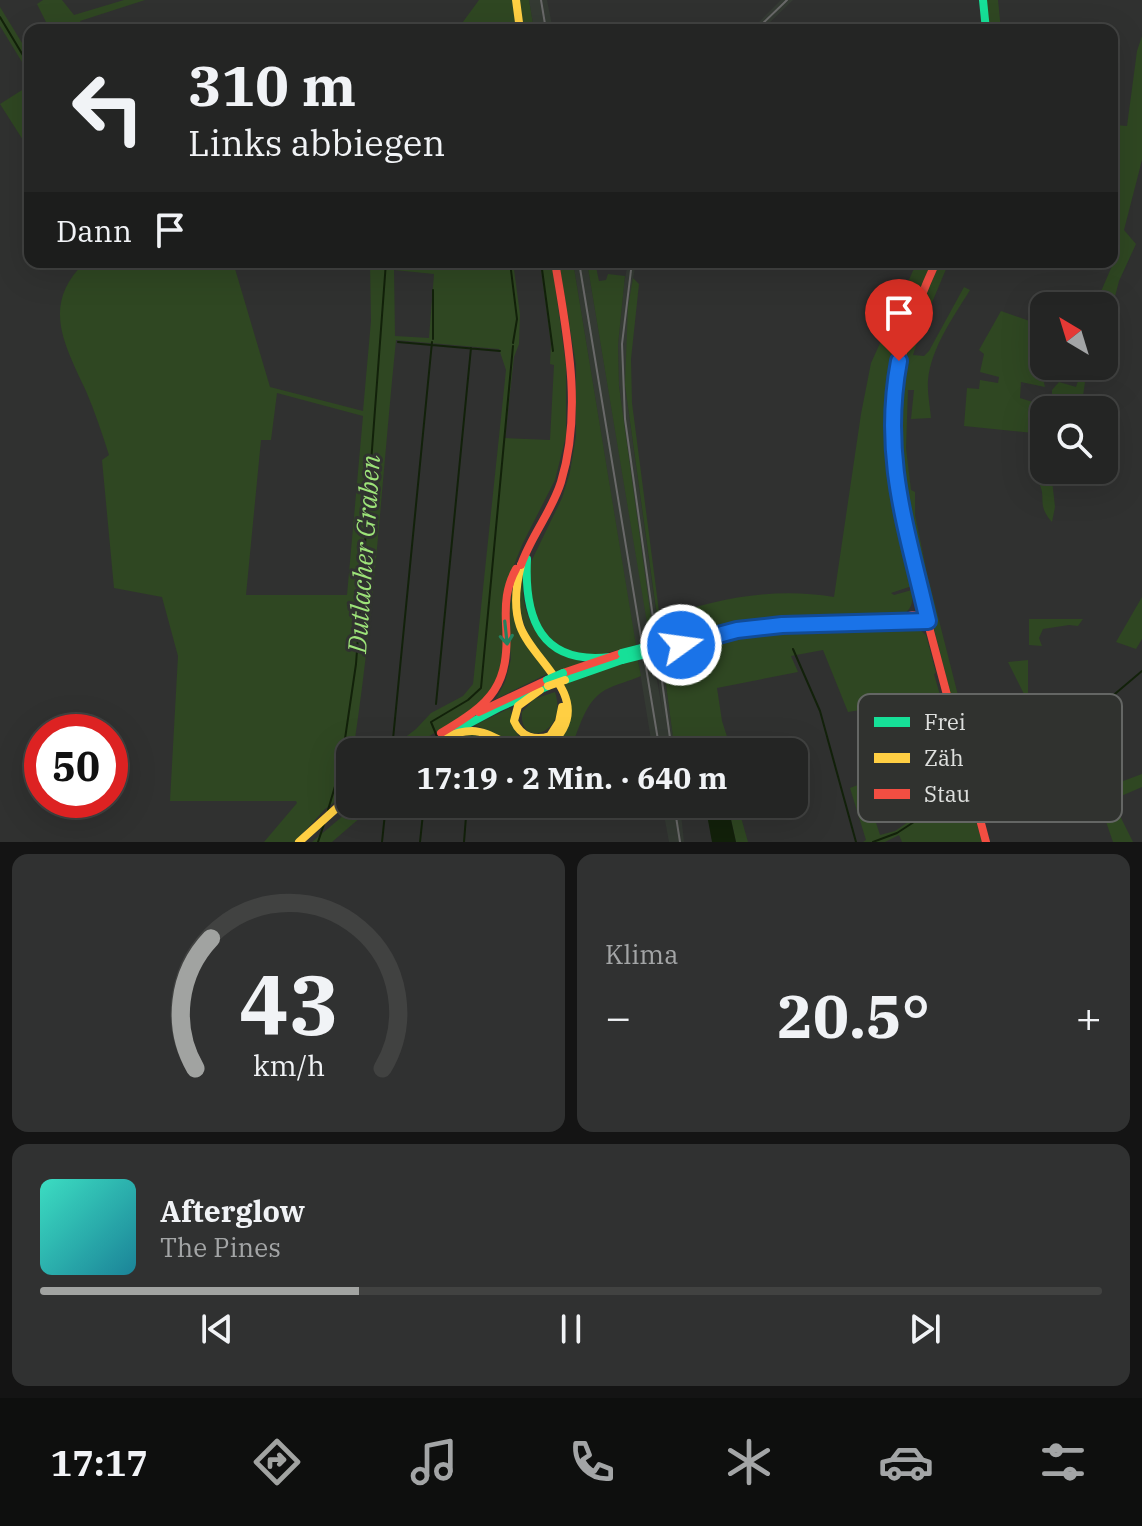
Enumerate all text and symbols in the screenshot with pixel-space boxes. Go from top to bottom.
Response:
text: 310 m [188,49,356,121]
icon: left [56,56,160,160]
text: Links abbiegen [188,119,445,166]
icon: arrive [148,208,192,252]
text: Dann [56,211,132,250]
pin [865,279,933,361]
icon: arrive [877,291,921,335]
north arrow [1030,292,1118,380]
map controls [1030,292,1118,484]
button: search [1030,396,1118,484]
water label: Dutlacher Graben [339,453,387,655]
position arrow [639,603,723,687]
one-way arrow [499,619,514,646]
legend [858,694,1122,822]
text: Frei [924,707,966,736]
speed limit sign: 50 [24,714,128,818]
text: Zäh [924,743,964,772]
text: 17:19 · 2 Min. · 640 m [417,758,727,797]
text: Stau [924,779,970,808]
text: Klima [605,937,678,971]
text: 43 [239,950,338,1058]
text: 20.5° [777,976,930,1055]
text: − [605,988,631,1045]
text: + [1076,988,1102,1045]
text: km/h [252,1047,325,1084]
text: Afterglow [160,1191,305,1230]
text: The Pines [160,1230,281,1264]
icon: previous [195,1307,239,1351]
icon: pause [549,1307,593,1351]
icon: next [903,1307,947,1351]
icon: directions [249,1434,305,1490]
icon: music [406,1434,462,1490]
icon: phone [564,1434,620,1490]
icon: climate [721,1434,777,1490]
icon: car [878,1434,934,1490]
icon: filters [1035,1434,1091,1490]
text: 17:17 [51,1439,148,1486]

